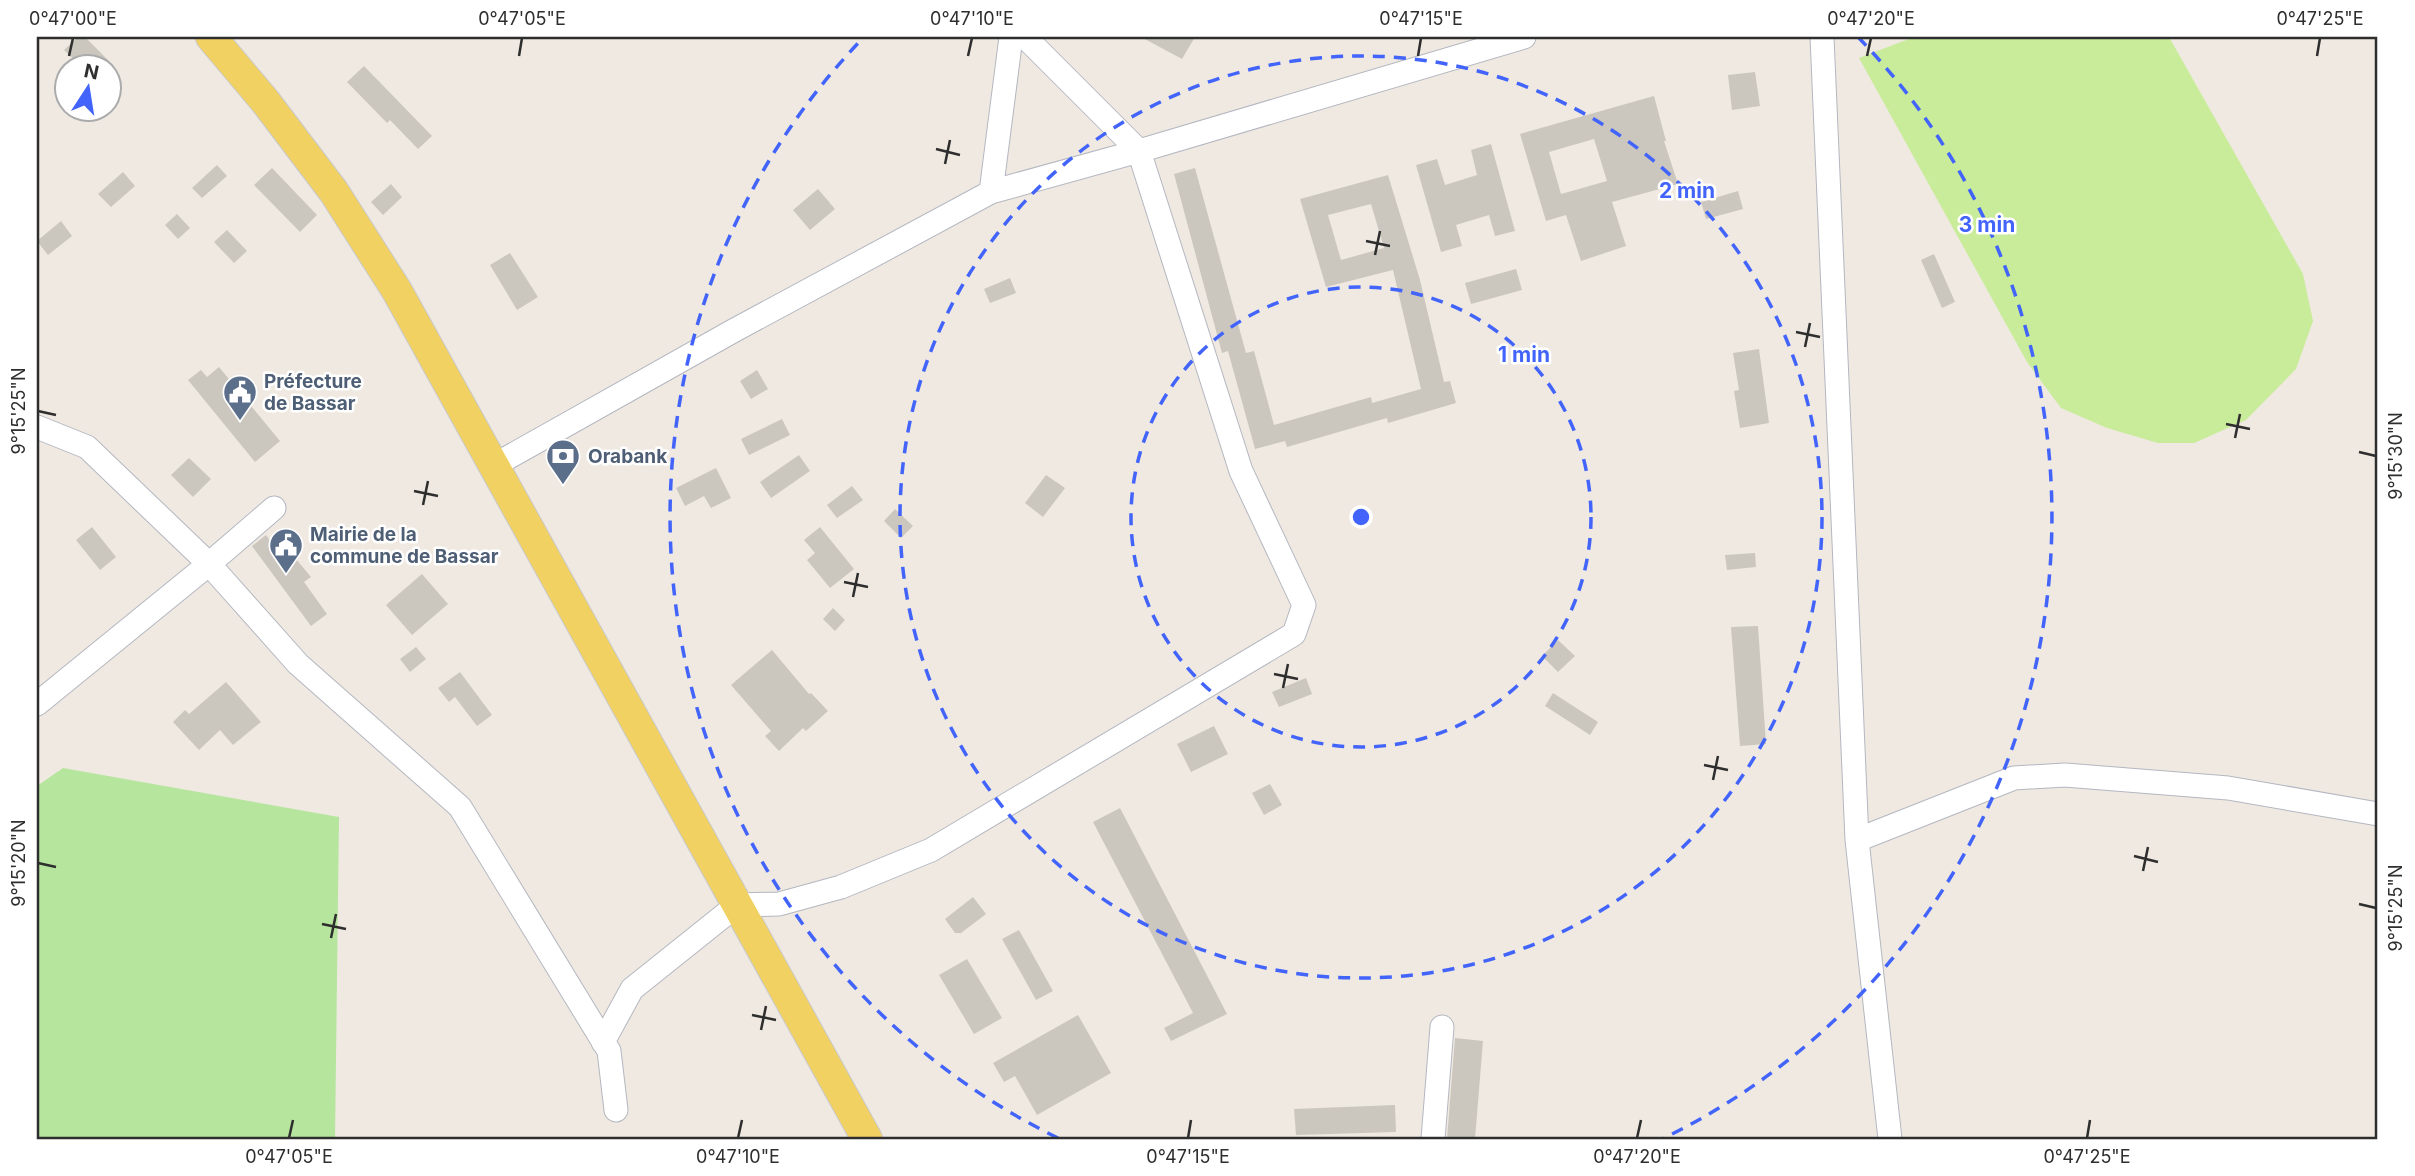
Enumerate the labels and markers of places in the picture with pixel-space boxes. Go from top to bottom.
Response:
place label: Préfecture de Bassar [264,370,362,415]
public building icon: Préfecture de Bassar [221,373,259,422]
bank icon: Orabank [544,437,582,486]
place label: Orabank [588,445,667,468]
centre of rings [1349,505,1373,529]
place label: Mairie de la commune de Bassar [310,523,499,568]
public building icon: Mairie de la commune de Bassar [267,526,305,575]

